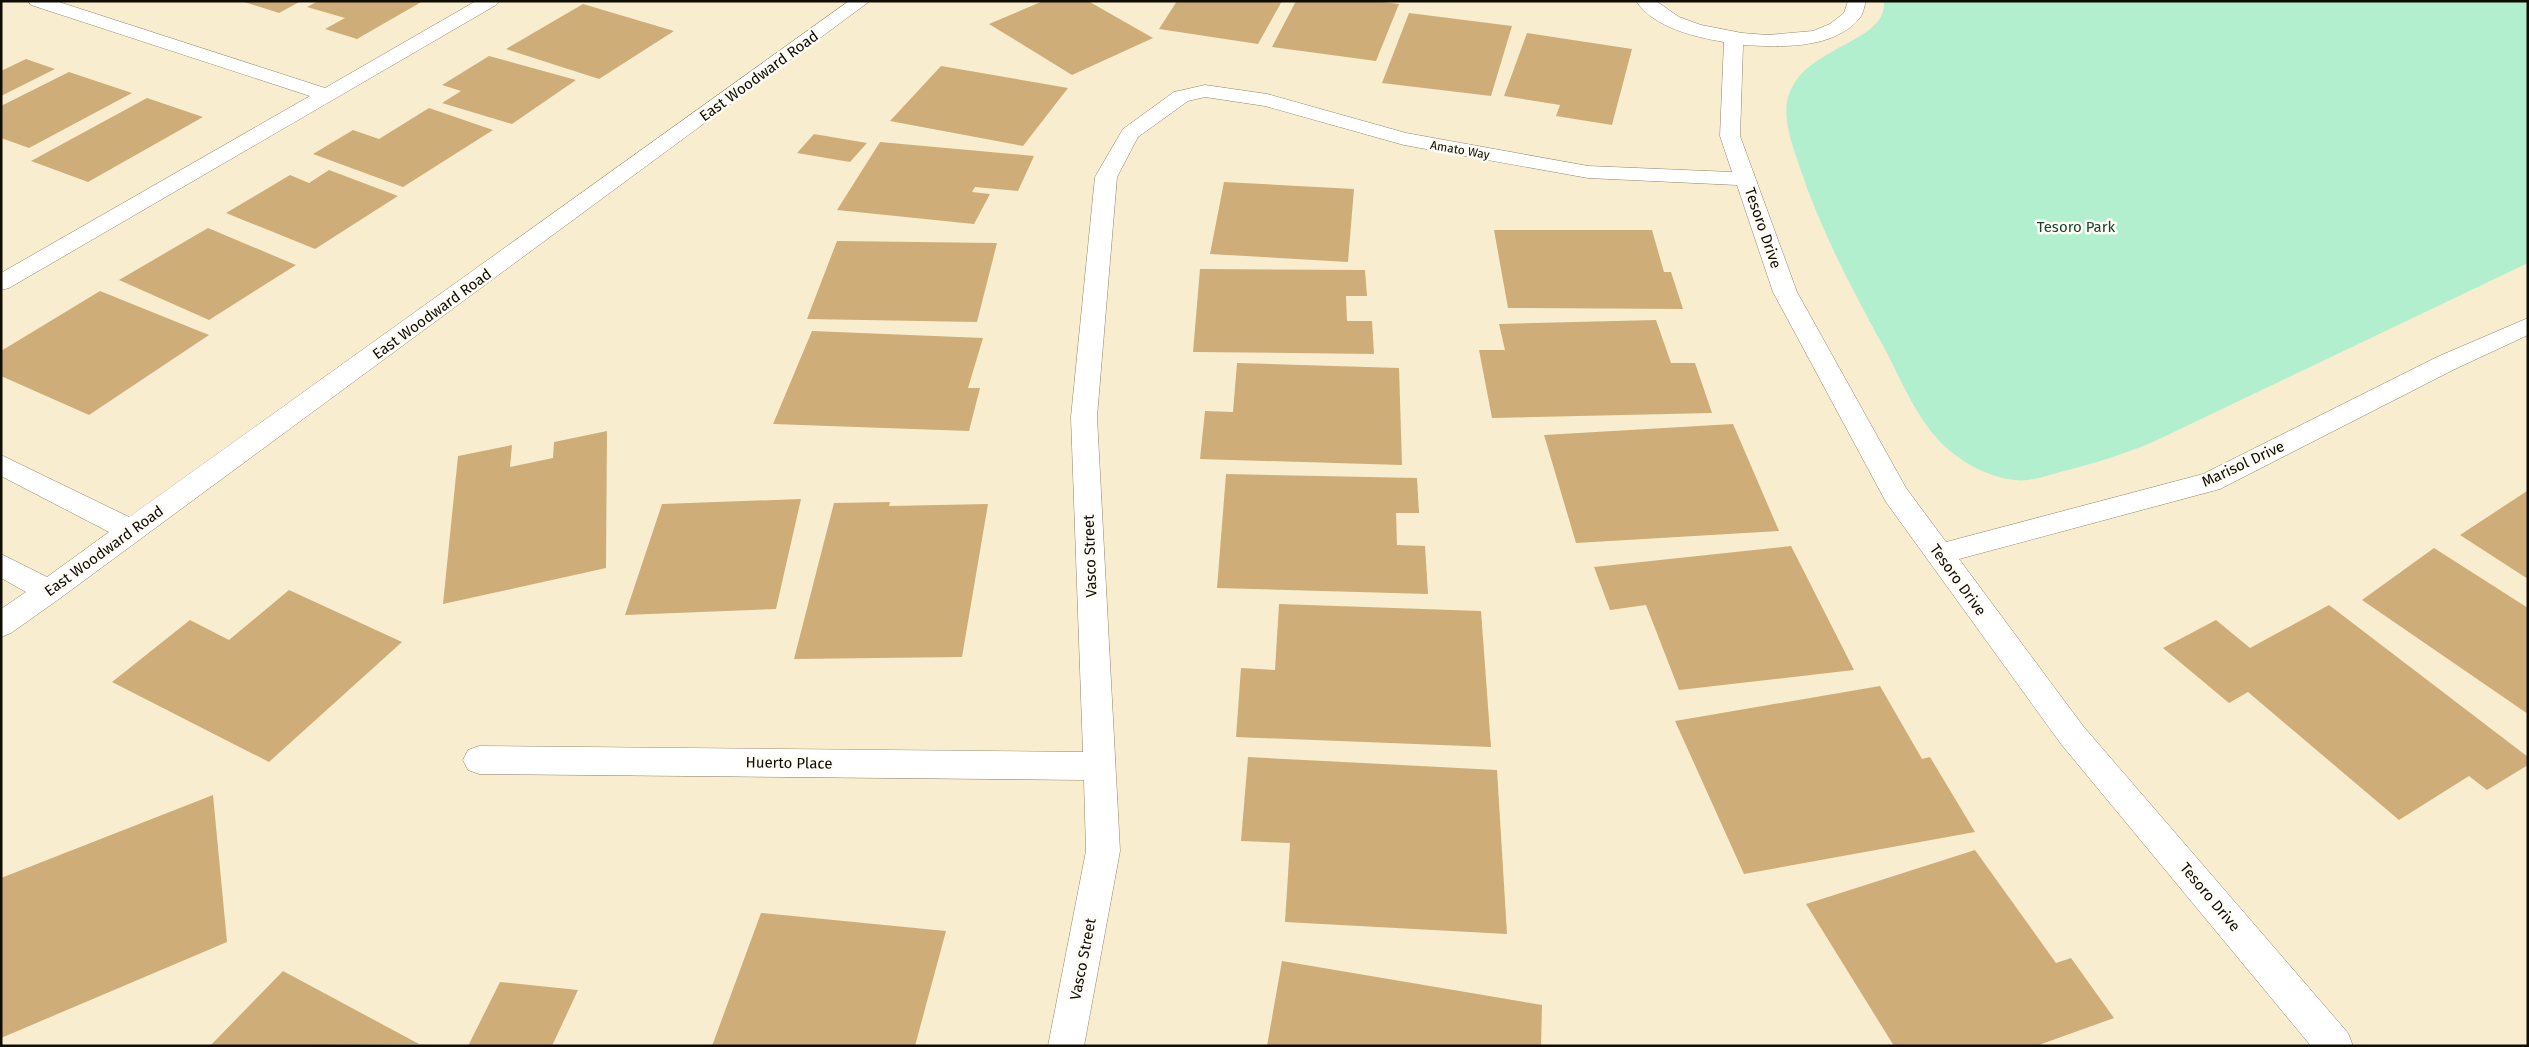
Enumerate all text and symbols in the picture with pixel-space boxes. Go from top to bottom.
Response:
street label: East Woodward Road [696,27,822,125]
street label: Amato Way [1429,138,1491,162]
street label: Tesoro Drive [1741,185,1785,271]
park label: Tesoro Park [2037,218,2116,236]
street label: East Woodward Road [369,265,495,363]
street label: Marisol Drive [2199,437,2287,491]
street label: East Woodward Road [41,502,167,600]
street label: Vasco Street [1080,514,1100,598]
street label: Tesoro Drive [1926,541,1990,619]
street label: Huerto Place [745,753,833,773]
street label: Tesoro Drive [2176,859,2244,935]
street label: Vasco Street [1066,916,1100,1001]

